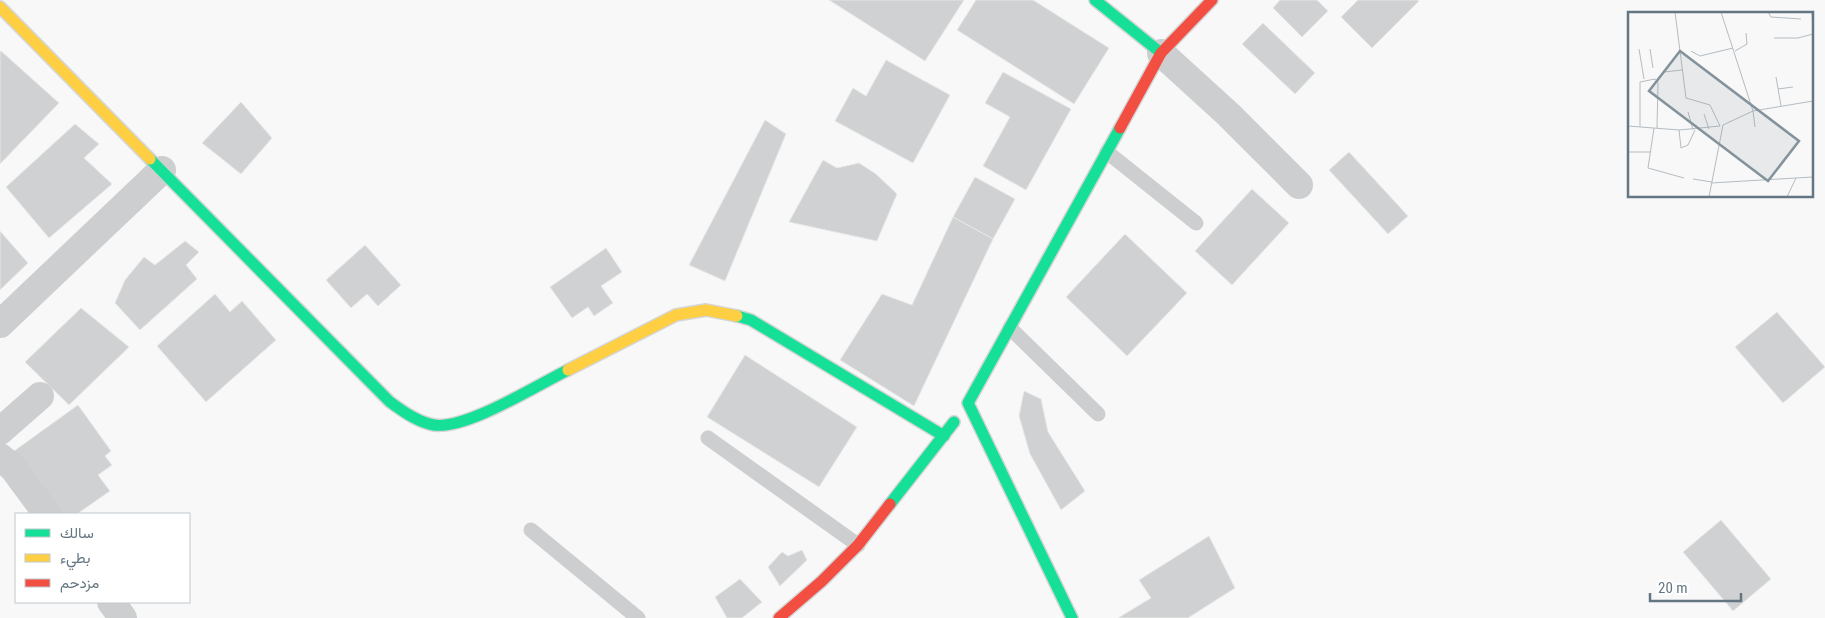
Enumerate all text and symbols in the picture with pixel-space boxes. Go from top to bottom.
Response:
inset map [1628,12,1812,198]
legend [15,513,190,603]
text: سالك [60,524,94,542]
text: بطيء [60,549,90,571]
scale bar [1650,570,1741,602]
text: مزدحم [60,574,99,593]
text: 20 m [1658,579,1688,597]

